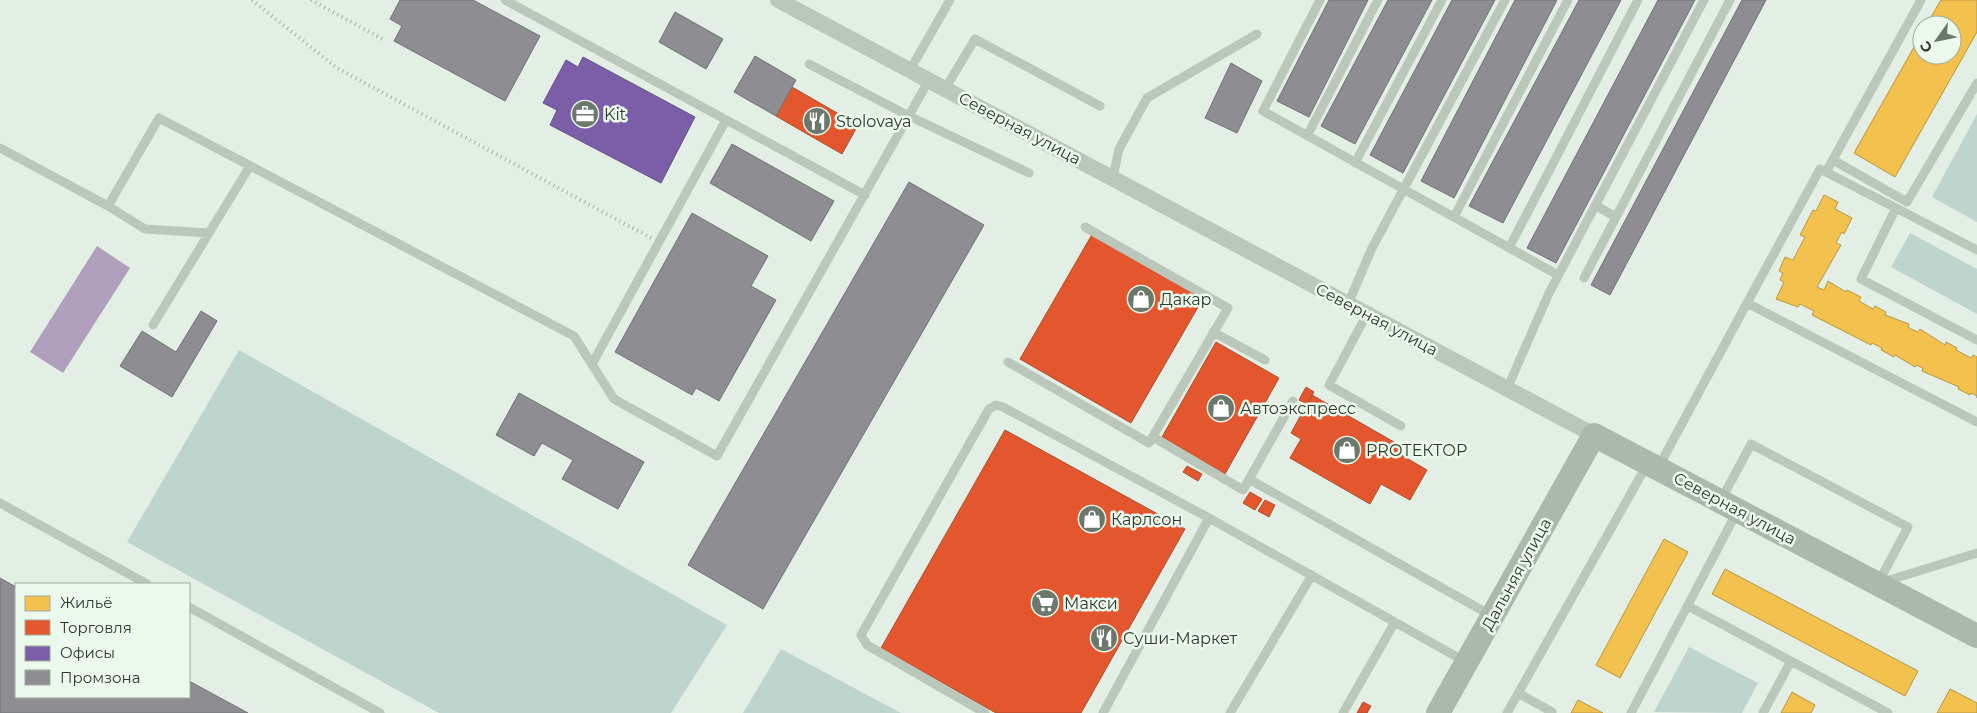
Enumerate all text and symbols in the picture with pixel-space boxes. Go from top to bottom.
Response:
north arrow [1912,15,1962,65]
text: С [1916,38,1936,56]
street label: Северная улица [955,88,1084,169]
office icon: Kit [570,99,600,129]
place label: Kit [604,105,627,124]
restaurant icon: Stolovaya [802,106,832,136]
place label: Stolovaya [836,112,911,131]
street label: Северная улица [1312,279,1441,360]
shop icon: Дакар [1126,284,1156,314]
place label: Дакар [1160,290,1211,309]
shop icon: Автоэкспресс [1206,393,1236,423]
place label: Автоэкспресс [1240,399,1356,418]
shop icon: PROТЕКТОР [1332,435,1362,465]
place label: PROТЕКТОР [1366,441,1467,460]
street label: Северная улица [1670,468,1799,549]
shop icon: Карлсон [1077,504,1107,534]
place label: Карлсон [1111,510,1182,529]
street label: Дальняя улица [1478,515,1555,634]
legend [15,583,190,698]
supermarket icon: Макси [1030,588,1060,618]
text: Жильё [60,593,113,612]
place label: Макси [1064,594,1118,613]
text: Торговля [60,618,132,637]
restaurant icon: Суши-Маркет [1089,623,1119,653]
place label: Суши-Маркет [1123,629,1238,648]
text: Офисы [60,643,115,662]
text: Промзона [60,668,140,687]

